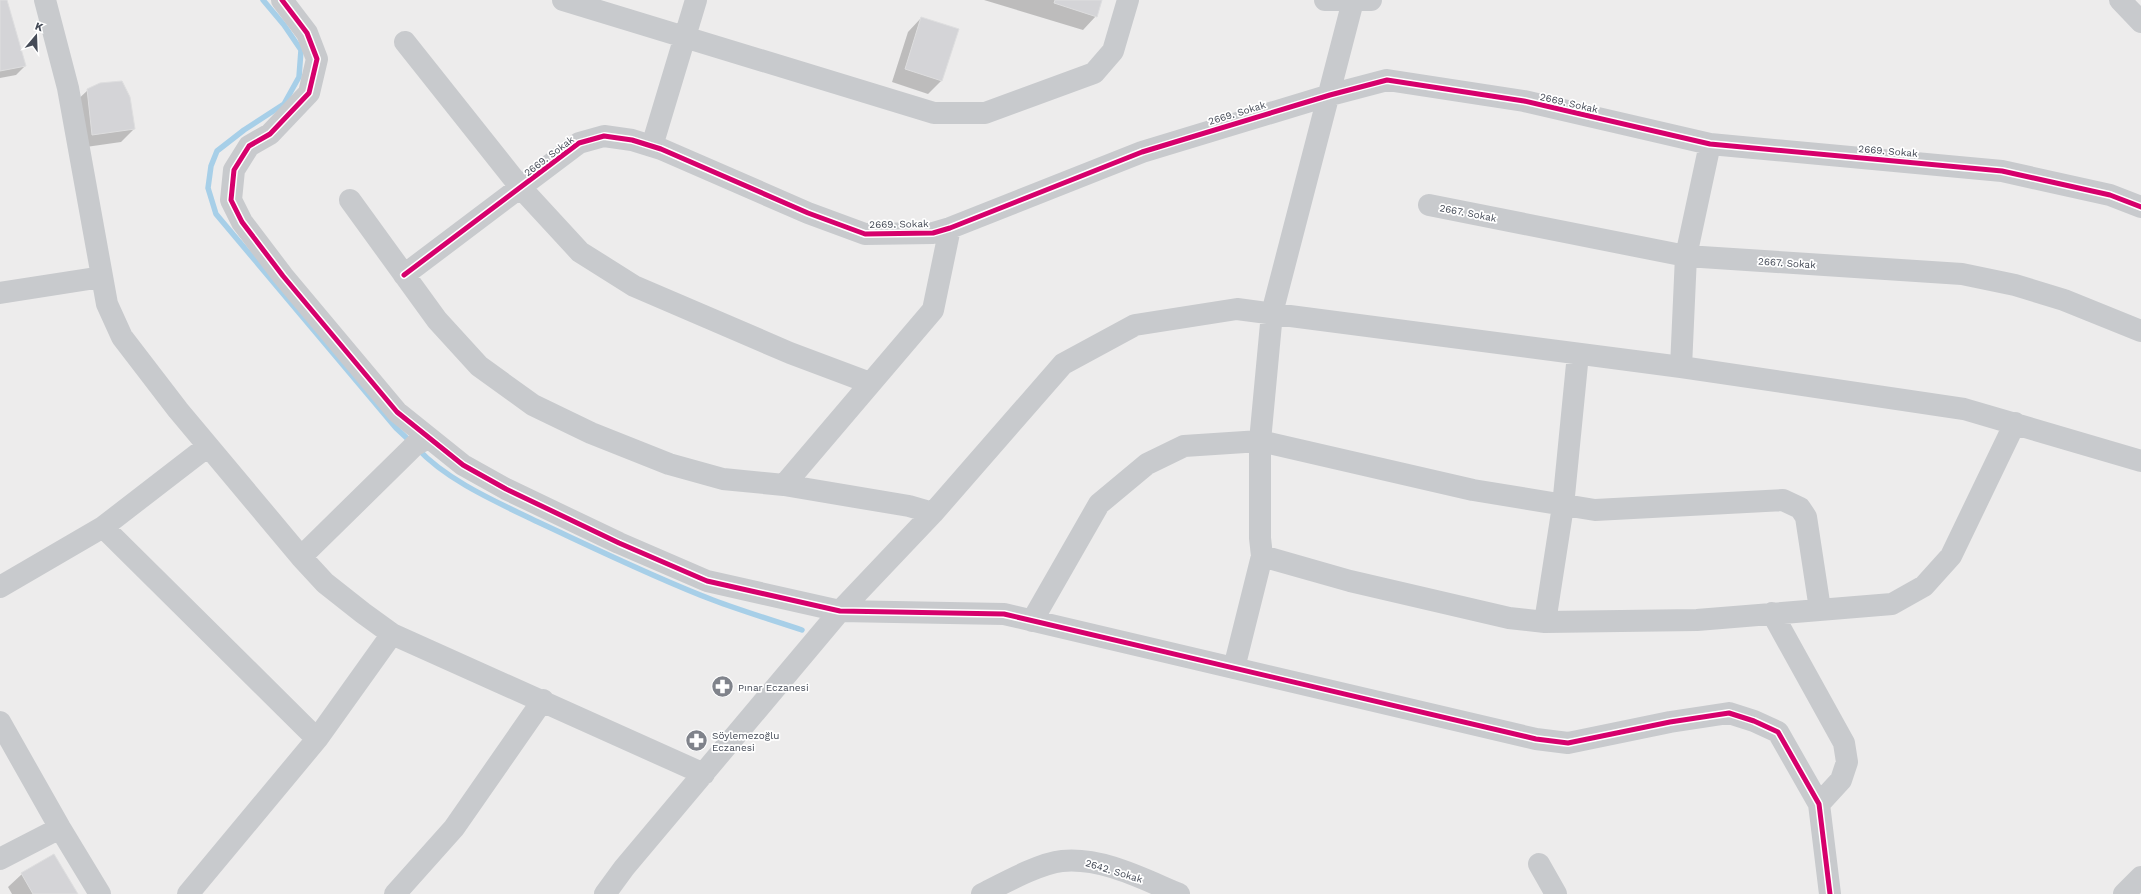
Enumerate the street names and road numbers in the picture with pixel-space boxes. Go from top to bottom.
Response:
street label: 2669. Sokak [1539,91,1599,115]
street label: 2669. Sokak [1207,99,1267,127]
street label: 2669. Sokak [522,134,576,178]
street label: 2669. Sokak [1858,143,1918,159]
street label: 2667. Sokak [1439,202,1498,224]
street label: 2669. Sokak [869,218,929,230]
street label: 2667. Sokak [1758,255,1817,271]
street label: 2642. Sokak [1084,857,1144,885]

